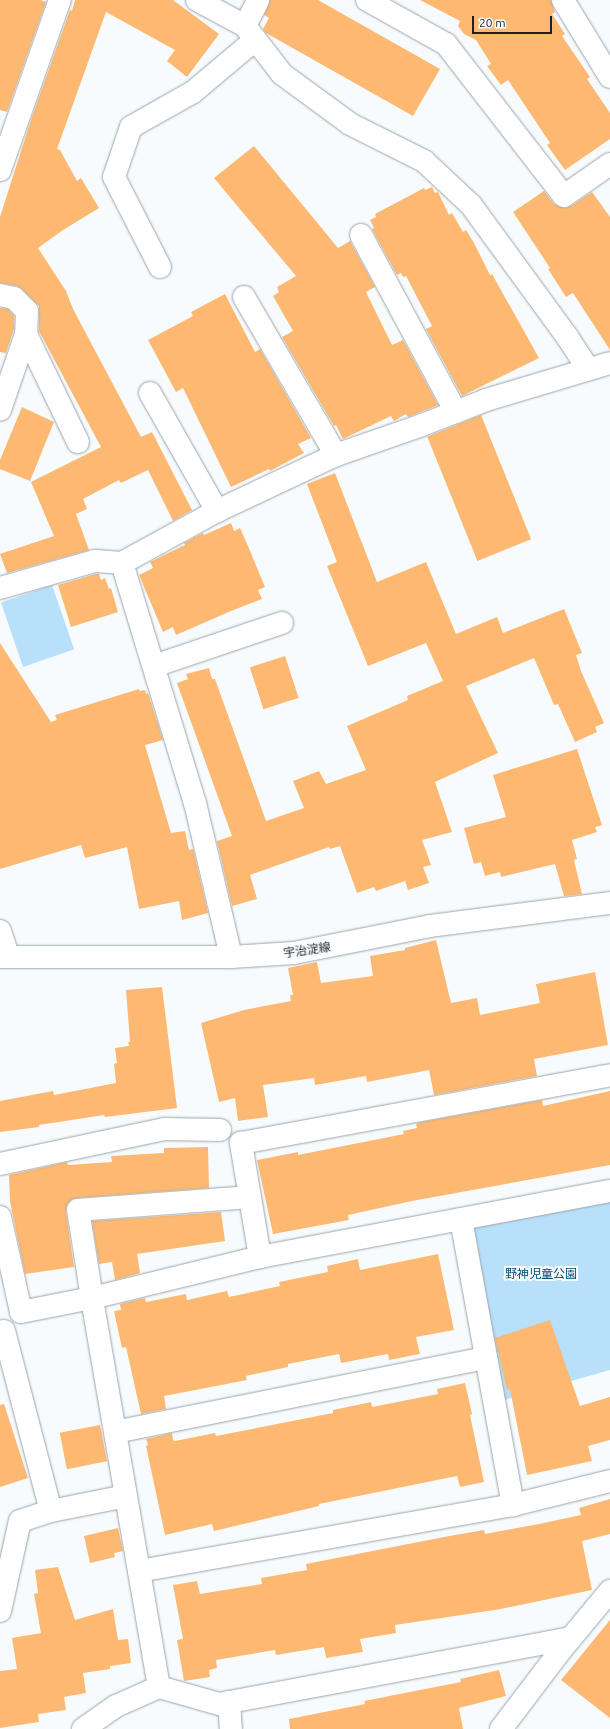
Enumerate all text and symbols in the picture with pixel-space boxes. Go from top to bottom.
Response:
scale bar [474,8,554,34]
text: 20 m [479,16,506,29]
street label: 宇治淀線 [282,940,332,960]
park label: 野神児童公園 [505,1267,577,1281]

